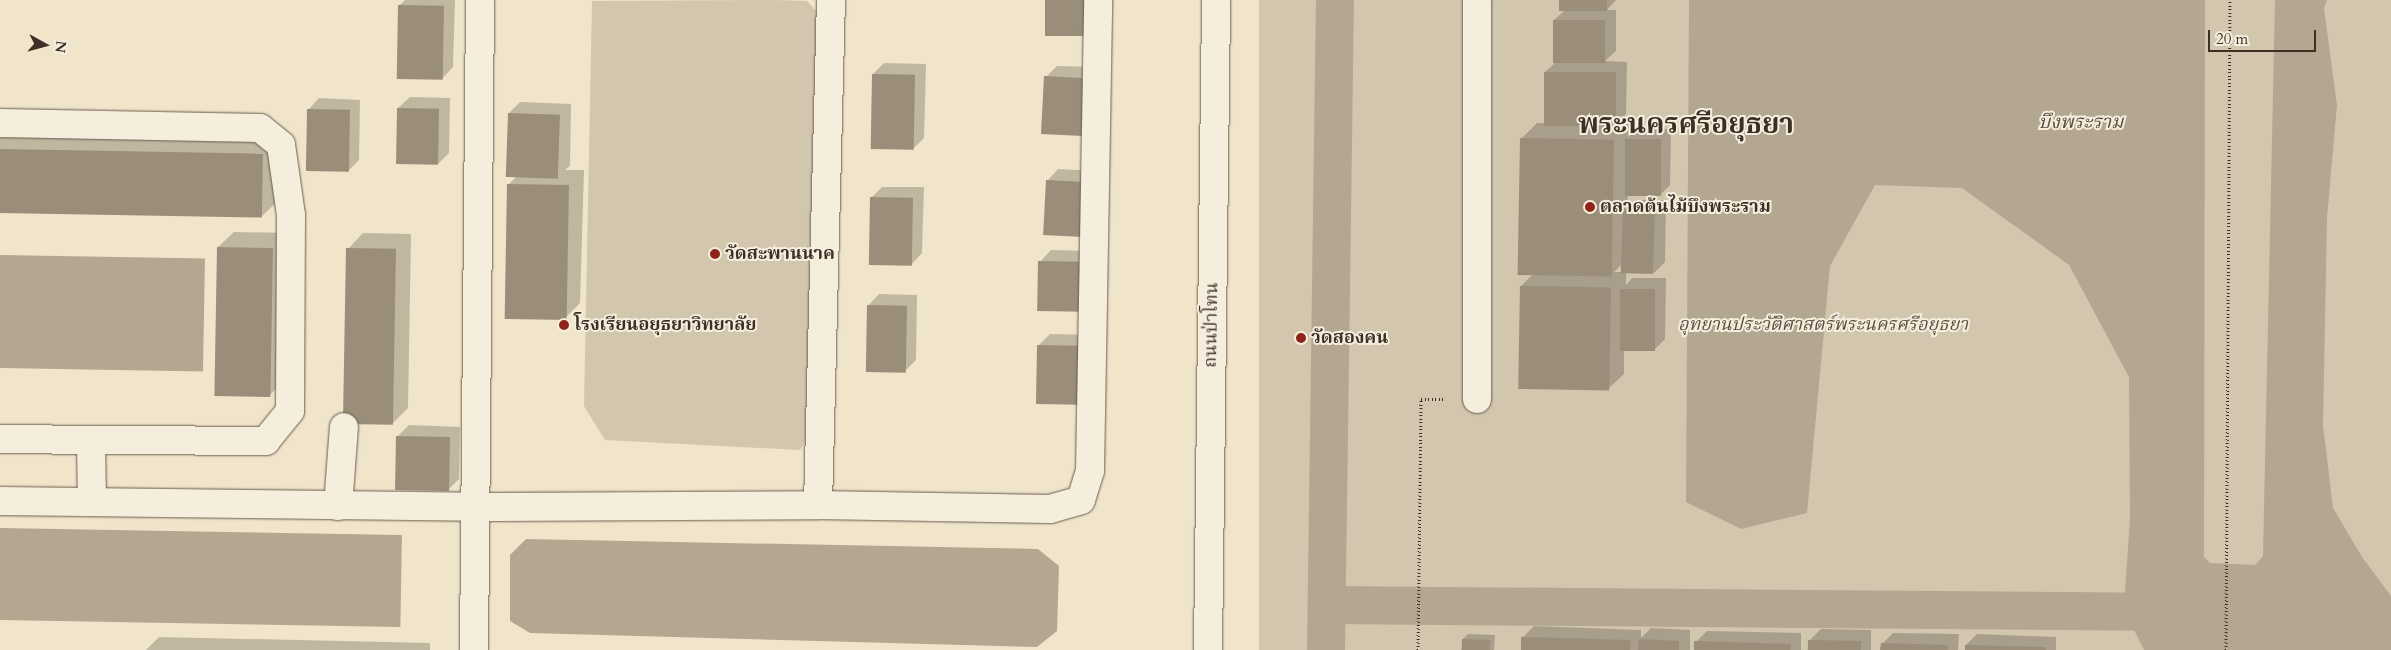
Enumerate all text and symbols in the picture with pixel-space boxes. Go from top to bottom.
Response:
north arrow [20,20,70,70]
scale bar [2211,20,2318,52]
text: 20 m [2216,29,2248,49]
text: N [50,40,71,54]
district label: พระนครศรีอยุธยา [1578,107,1794,141]
water label: บึงพระราม [2039,112,2123,134]
place label: ตลาดต้นไม้บึงพระราม [1600,196,1771,218]
marker: ตลาดต้นไม้บึงพระราม [1584,201,1596,213]
place label: วัดสะพานนาค [725,243,835,265]
marker: วัดสะพานนาค [709,248,721,260]
street label: ถนนป่าโทน [1200,282,1224,368]
place label: โรงเรียนอยุธยาวิทยาลัย [574,314,756,336]
park label: อุทยานประวัติศาสตร์พระนครศรีอยุธยา [1678,314,1968,336]
marker: โรงเรียนอยุธยาวิทยาลัย [558,319,570,331]
place label: วัดสองคน [1311,327,1388,349]
marker: วัดสองคน [1295,332,1307,344]

